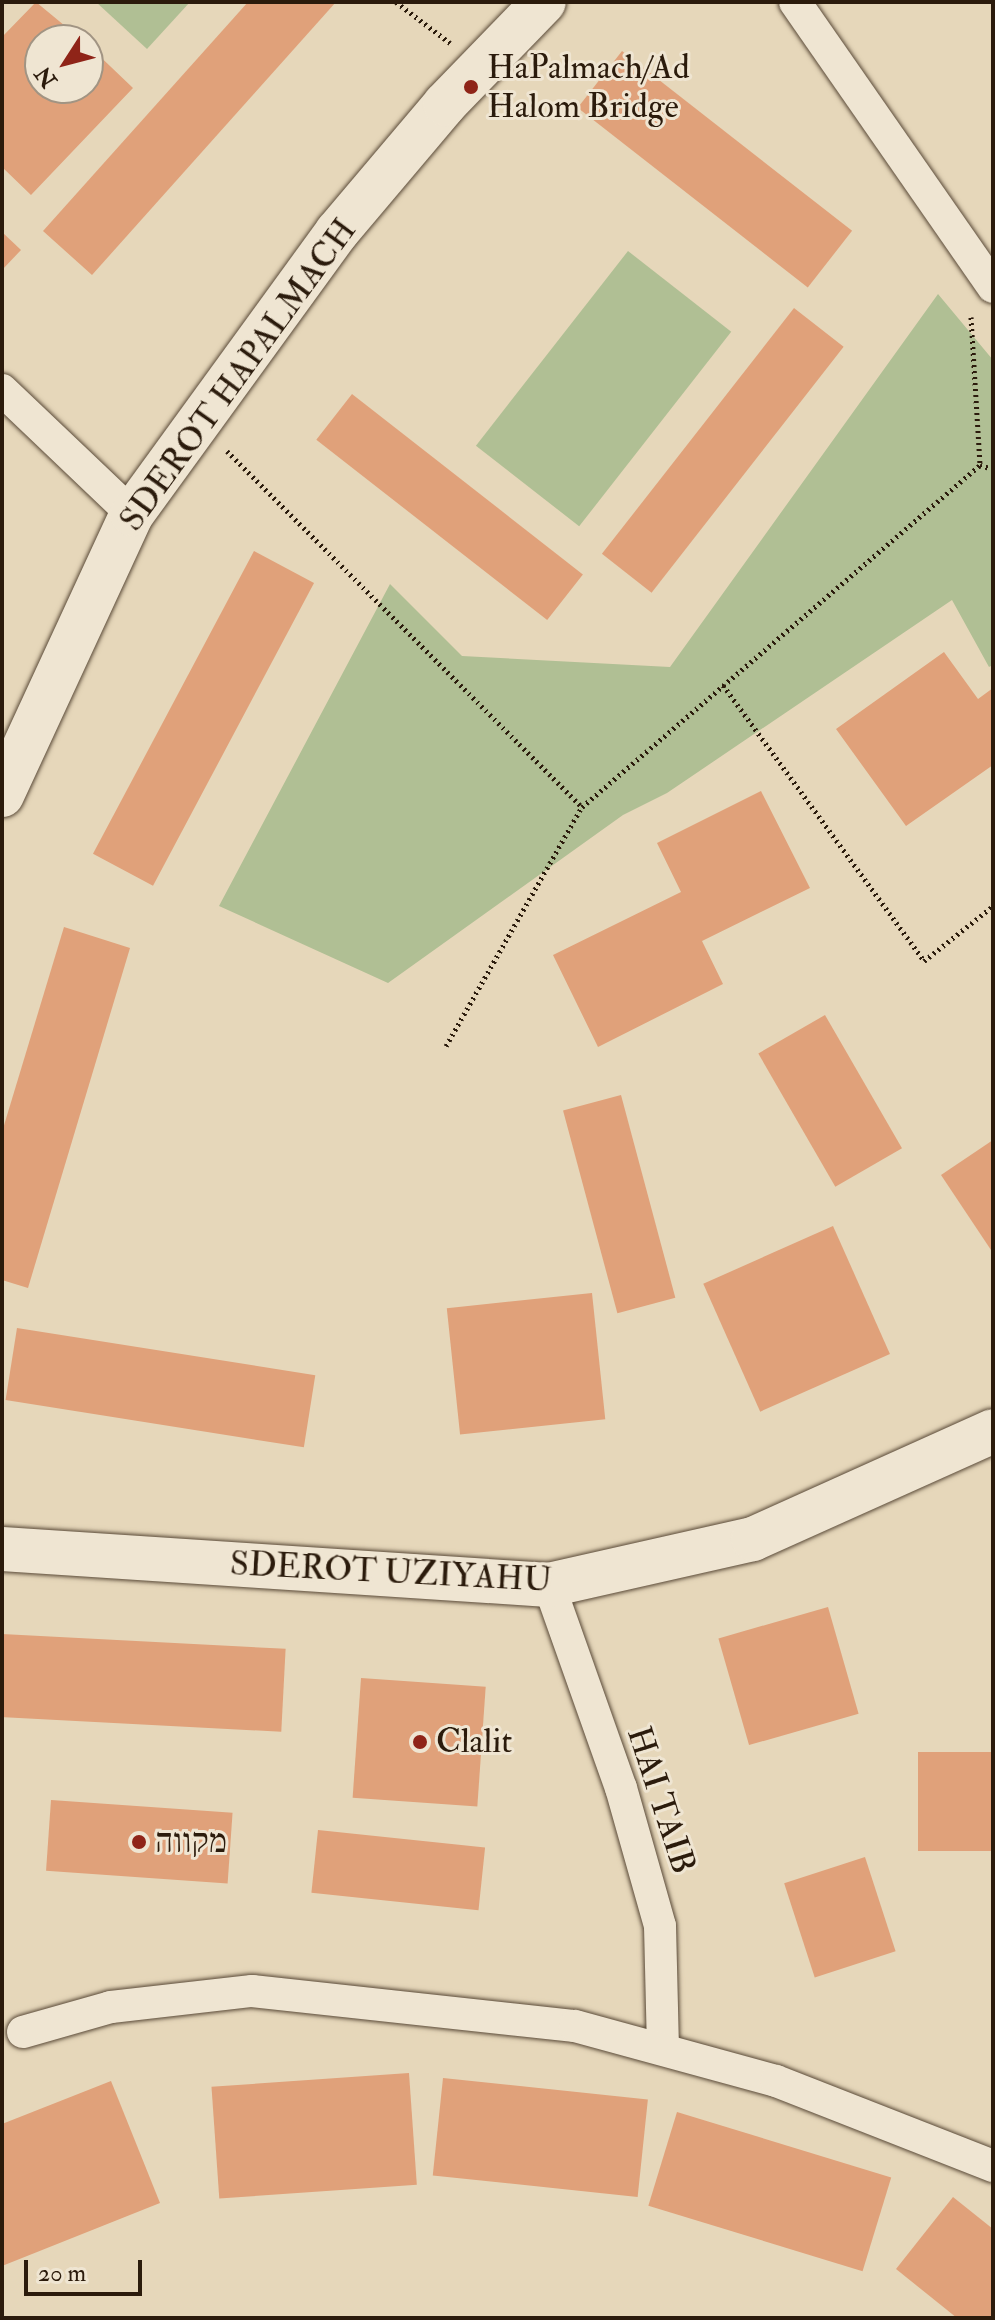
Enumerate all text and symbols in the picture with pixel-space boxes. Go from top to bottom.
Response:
north arrow [24,24,104,104]
place label: HaPalmach/Ad Halom Bridge [487,47,690,126]
text: N [29,61,63,93]
marker: HaPalmach/Ad Halom Bridge [462,78,480,96]
street label: SDEROT HAPALMACH [111,211,365,539]
street label: SDEROT UZIYAHU [229,1543,553,1601]
street label: HAI TAIB [618,1721,704,1879]
place label: Clalit [436,1722,512,1762]
marker: Clalit [411,1733,429,1751]
place label: מקווה [155,1822,227,1862]
marker: מקווה [130,1833,148,1851]
scale bar [28,2244,146,2294]
text: 20 m [38,2258,86,2289]

